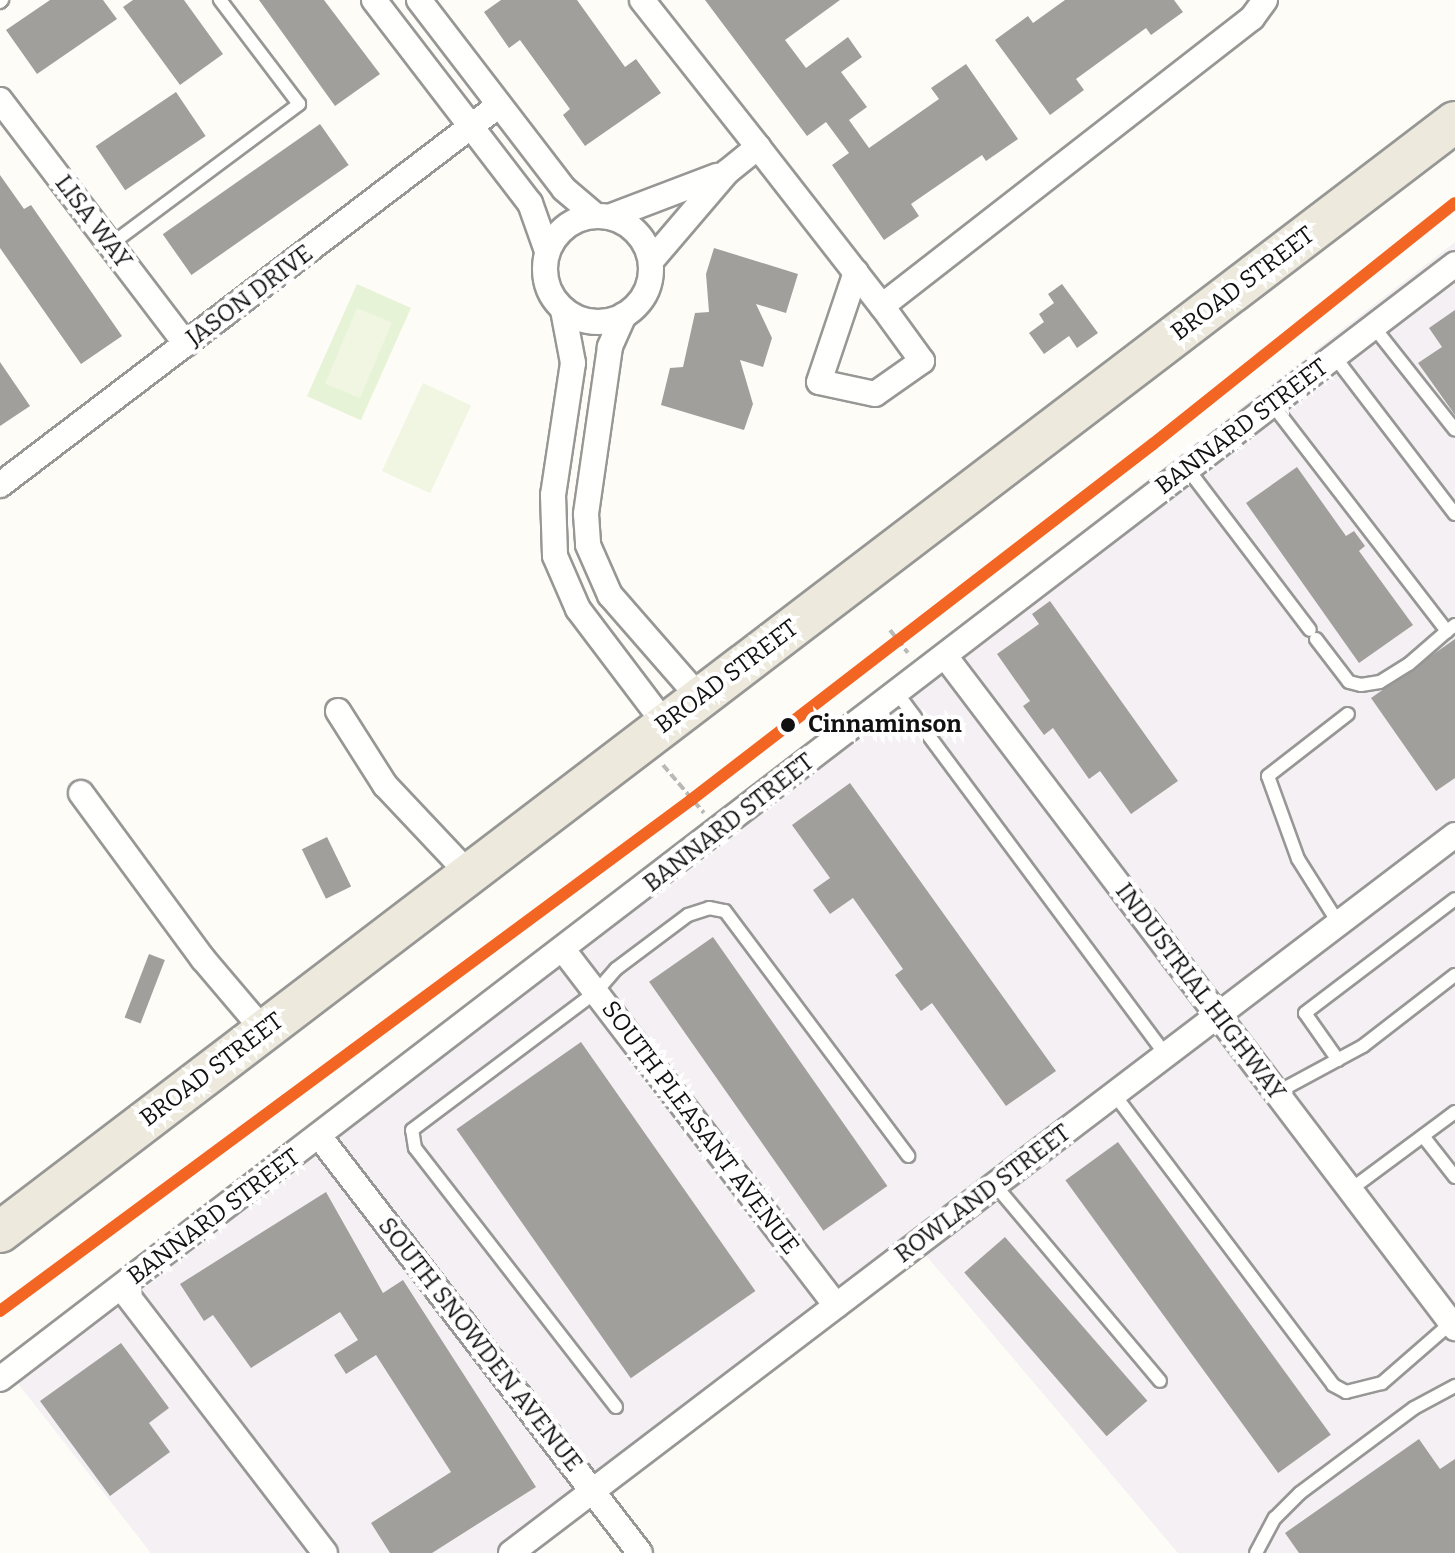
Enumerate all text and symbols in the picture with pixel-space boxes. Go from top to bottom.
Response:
street label: LISA WAY [49,170,137,274]
street label: BROAD STREET [1166,221,1320,347]
street label: JASON DRIVE [181,239,319,353]
street label: BANNARD STREET [1150,353,1334,501]
street label: BROAD STREET [650,614,804,740]
place label: Cinnaminson [808,711,962,739]
marker: Cinnaminson [775,712,801,738]
street label: BANNARD STREET [638,748,820,898]
street label: INDUSTRIAL HIGHWAY [1109,878,1291,1106]
street label: SOUTH PLEASANT AVENUE [595,996,805,1260]
street label: BROAD STREET [135,1007,289,1133]
street label: ROWLAND STREET [890,1119,1076,1269]
street label: BANNARD STREET [122,1143,306,1291]
street label: SOUTH SNOWDEN AVENUE [372,1212,588,1478]

